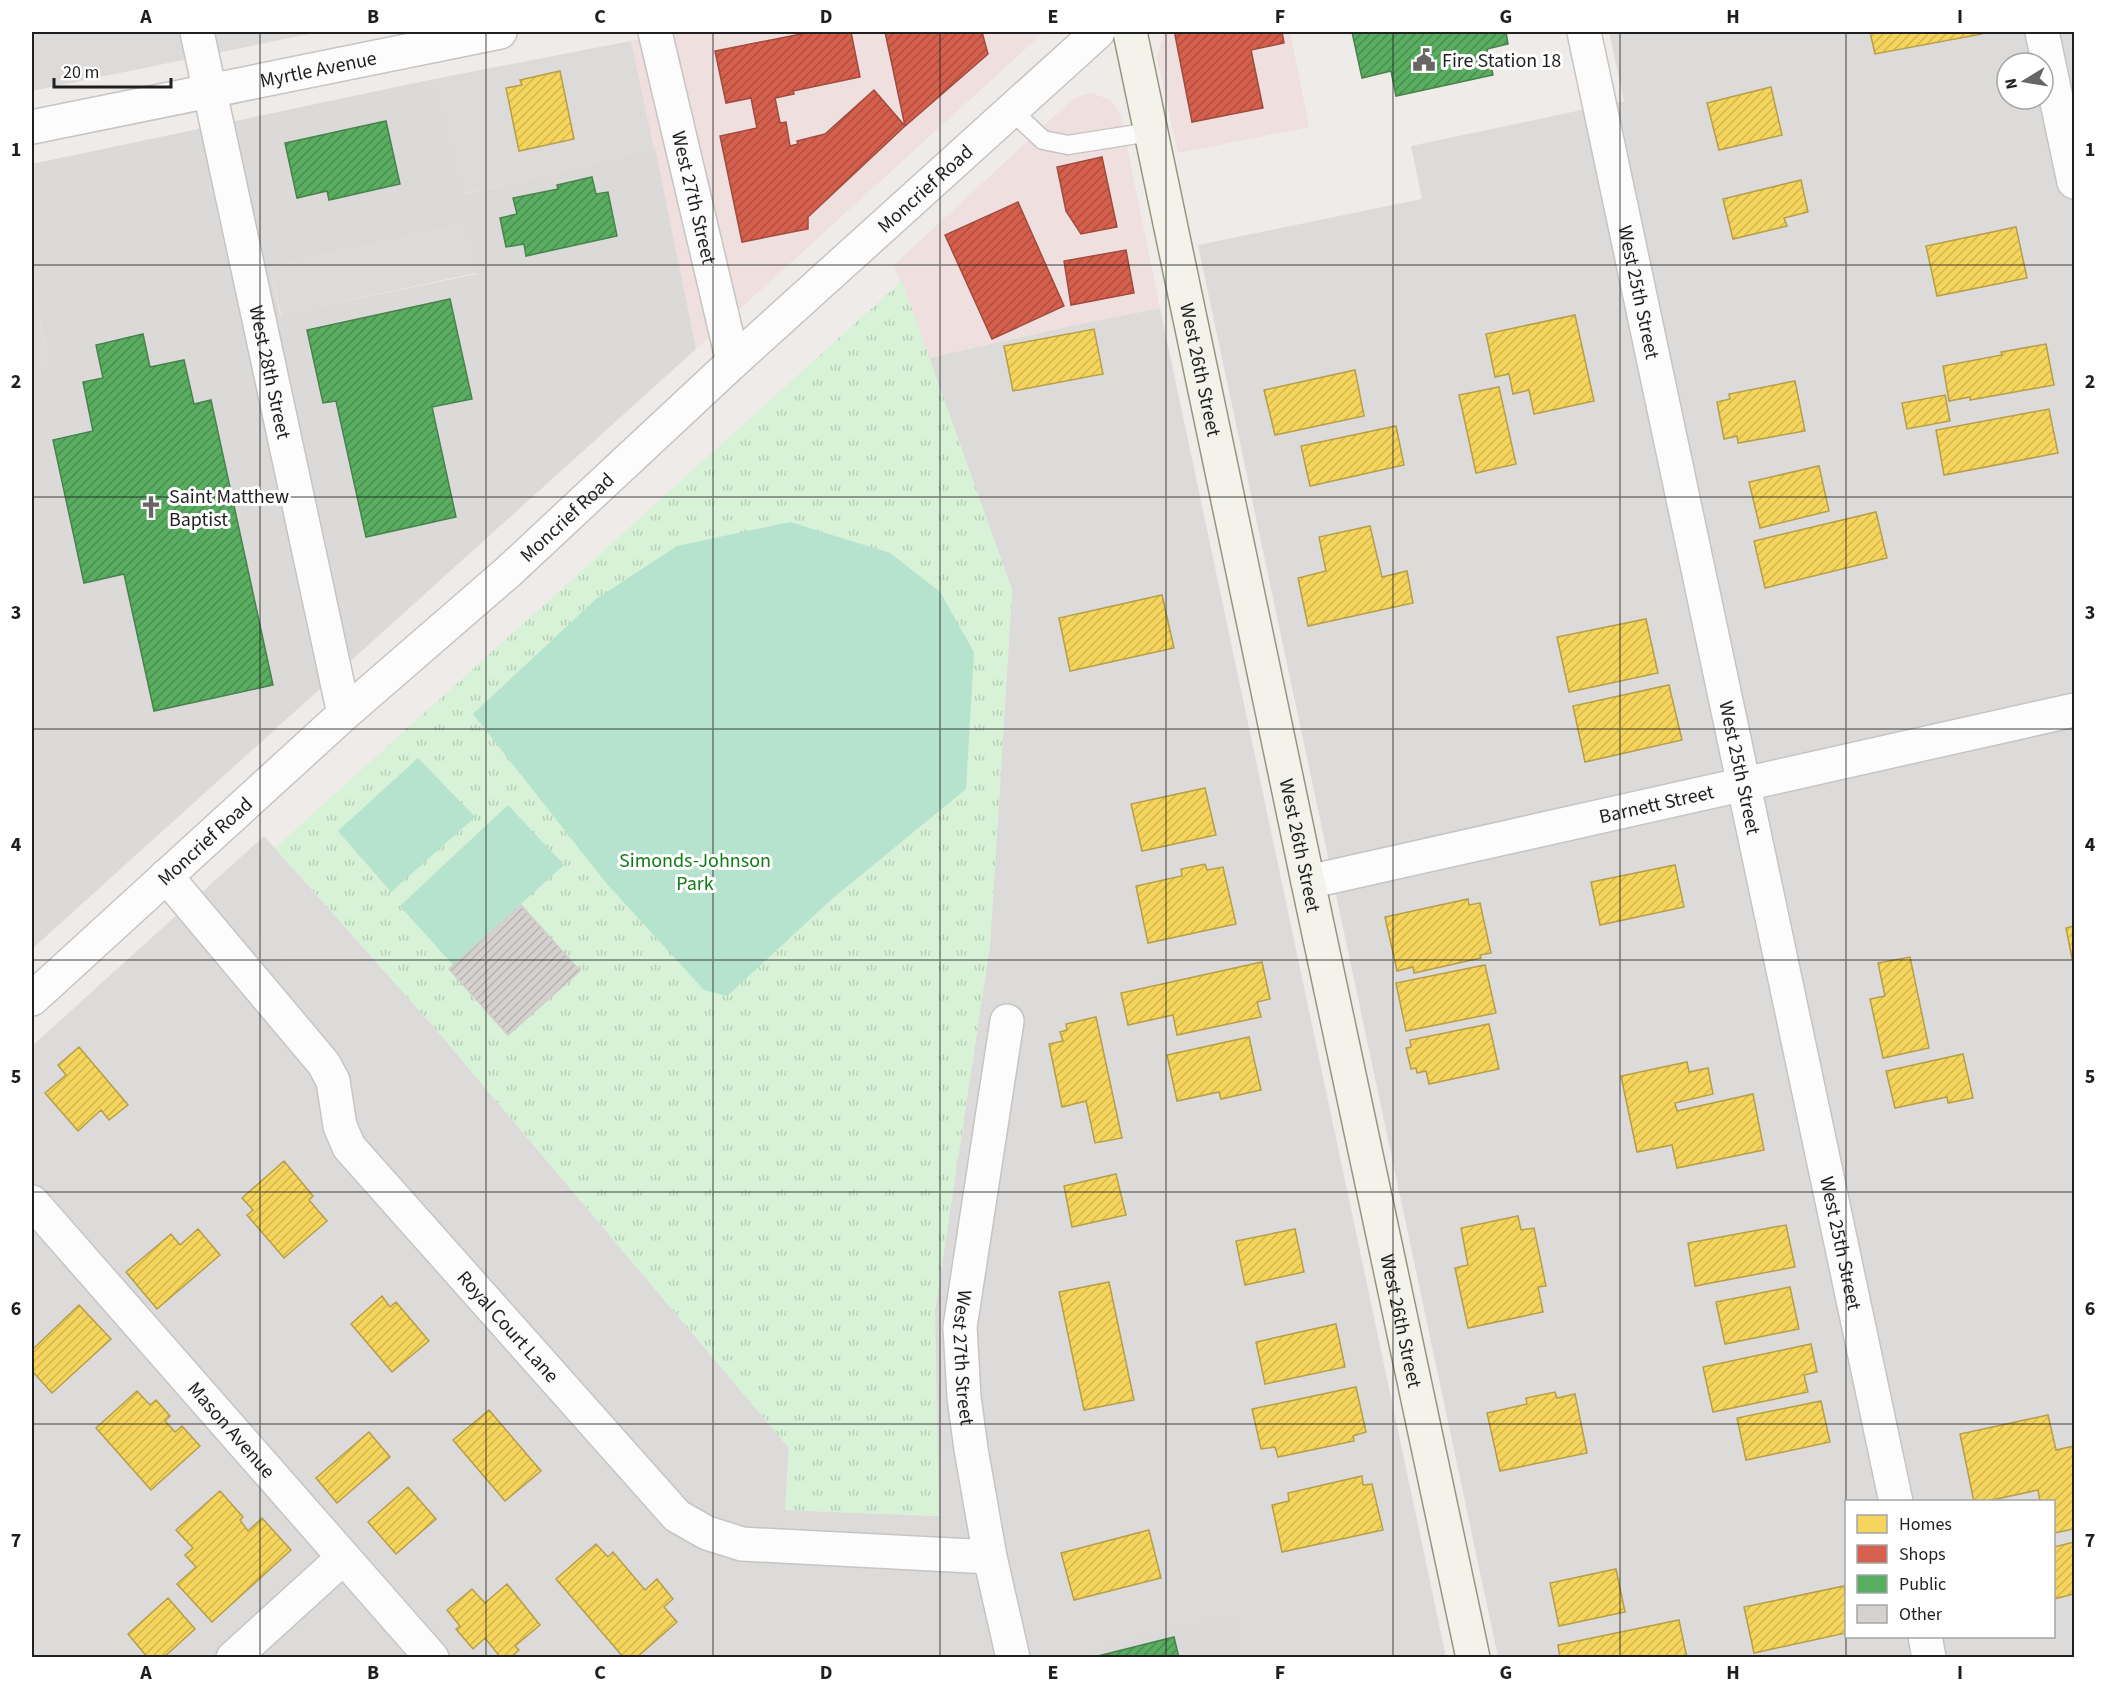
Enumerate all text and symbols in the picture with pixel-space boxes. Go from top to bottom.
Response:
text: A [139,3,152,31]
text: B [367,3,379,31]
text: C [594,3,606,31]
text: D [820,3,832,31]
text: E [1048,3,1058,31]
text: F [1275,3,1285,31]
text: G [1500,3,1512,31]
text: H [1726,3,1740,31]
text: I [1957,3,1963,31]
street label: Myrtle Avenue [258,44,379,95]
public building icon: Fire Station 18 [1411,47,1437,73]
place label: Fire Station 18 [1442,47,1561,75]
scale bar [54,51,171,89]
north arrow [1995,51,2055,111]
text: 20 m [63,60,99,85]
text: N [1999,76,2023,91]
street label: West 27th Street [664,128,722,267]
text: 1 [11,136,21,164]
text: 1 [2085,136,2095,164]
street label: Moncrief Road [872,139,979,240]
street label: West 25th Street [1610,223,1666,362]
street label: West 26th Street [1172,300,1227,440]
street label: West 28th Street [241,303,297,442]
text: 2 [11,368,21,396]
text: 2 [2085,368,2095,396]
street label: Moncrief Road [514,467,621,569]
place label: Saint Matthew Baptist [169,483,289,534]
church icon: Saint Matthew Baptist [138,494,164,520]
text: 3 [11,599,21,627]
text: 3 [2085,599,2095,627]
street label: West 25th Street [1711,698,1767,838]
street label: West 26th Street [1272,776,1327,915]
street label: Barnett Street [1596,778,1717,831]
street label: Moncrief Road [152,791,259,893]
text: 4 [11,831,22,859]
text: 4 [2085,831,2096,859]
park label: Simonds-Johnson Park [619,847,771,898]
text: 5 [11,1063,21,1091]
text: 5 [2085,1063,2095,1091]
street label: West 25th Street [1812,1174,1868,1313]
street label: West 26th Street [1372,1251,1428,1391]
street label: Royal Court Lane [450,1265,565,1389]
street label: West 27th Street [945,1288,981,1427]
text: 6 [11,1295,21,1323]
text: 6 [2085,1295,2095,1323]
street label: Mason Avenue [181,1376,281,1485]
legend [1845,1500,2055,1638]
text: Homes [1899,1512,1952,1537]
text: 7 [11,1527,21,1555]
text: 7 [2085,1527,2095,1555]
text: Shops [1899,1542,1946,1567]
text: Public [1899,1572,1946,1597]
text: Other [1899,1602,1943,1627]
text: A [139,1659,152,1687]
text: B [367,1659,379,1687]
text: C [594,1659,606,1687]
text: D [820,1659,832,1687]
text: E [1048,1659,1058,1687]
text: F [1275,1659,1285,1687]
text: G [1500,1659,1512,1687]
text: H [1726,1659,1740,1687]
text: I [1957,1659,1963,1687]

